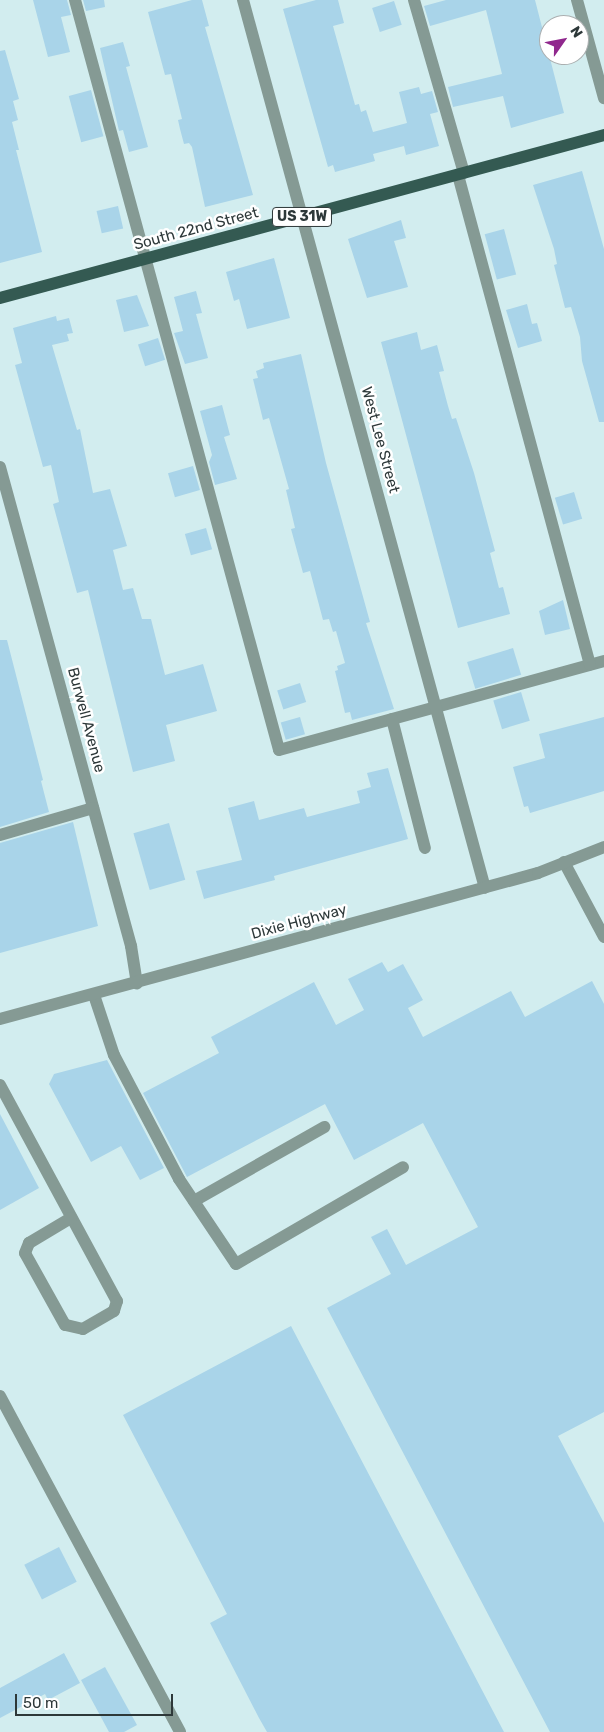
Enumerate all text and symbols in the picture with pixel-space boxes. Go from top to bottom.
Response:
north arrow [539,15,589,65]
text: N [566,23,586,41]
street label: South 22nd Street [132,204,260,254]
road number: US 31W [271,206,333,228]
street label: West Lee Street [357,385,403,495]
street label: Burwell Avenue [63,665,109,775]
street label: Dixie Highway [249,901,349,943]
scale bar [18,1684,175,1716]
text: 50 m [23,1694,58,1712]

